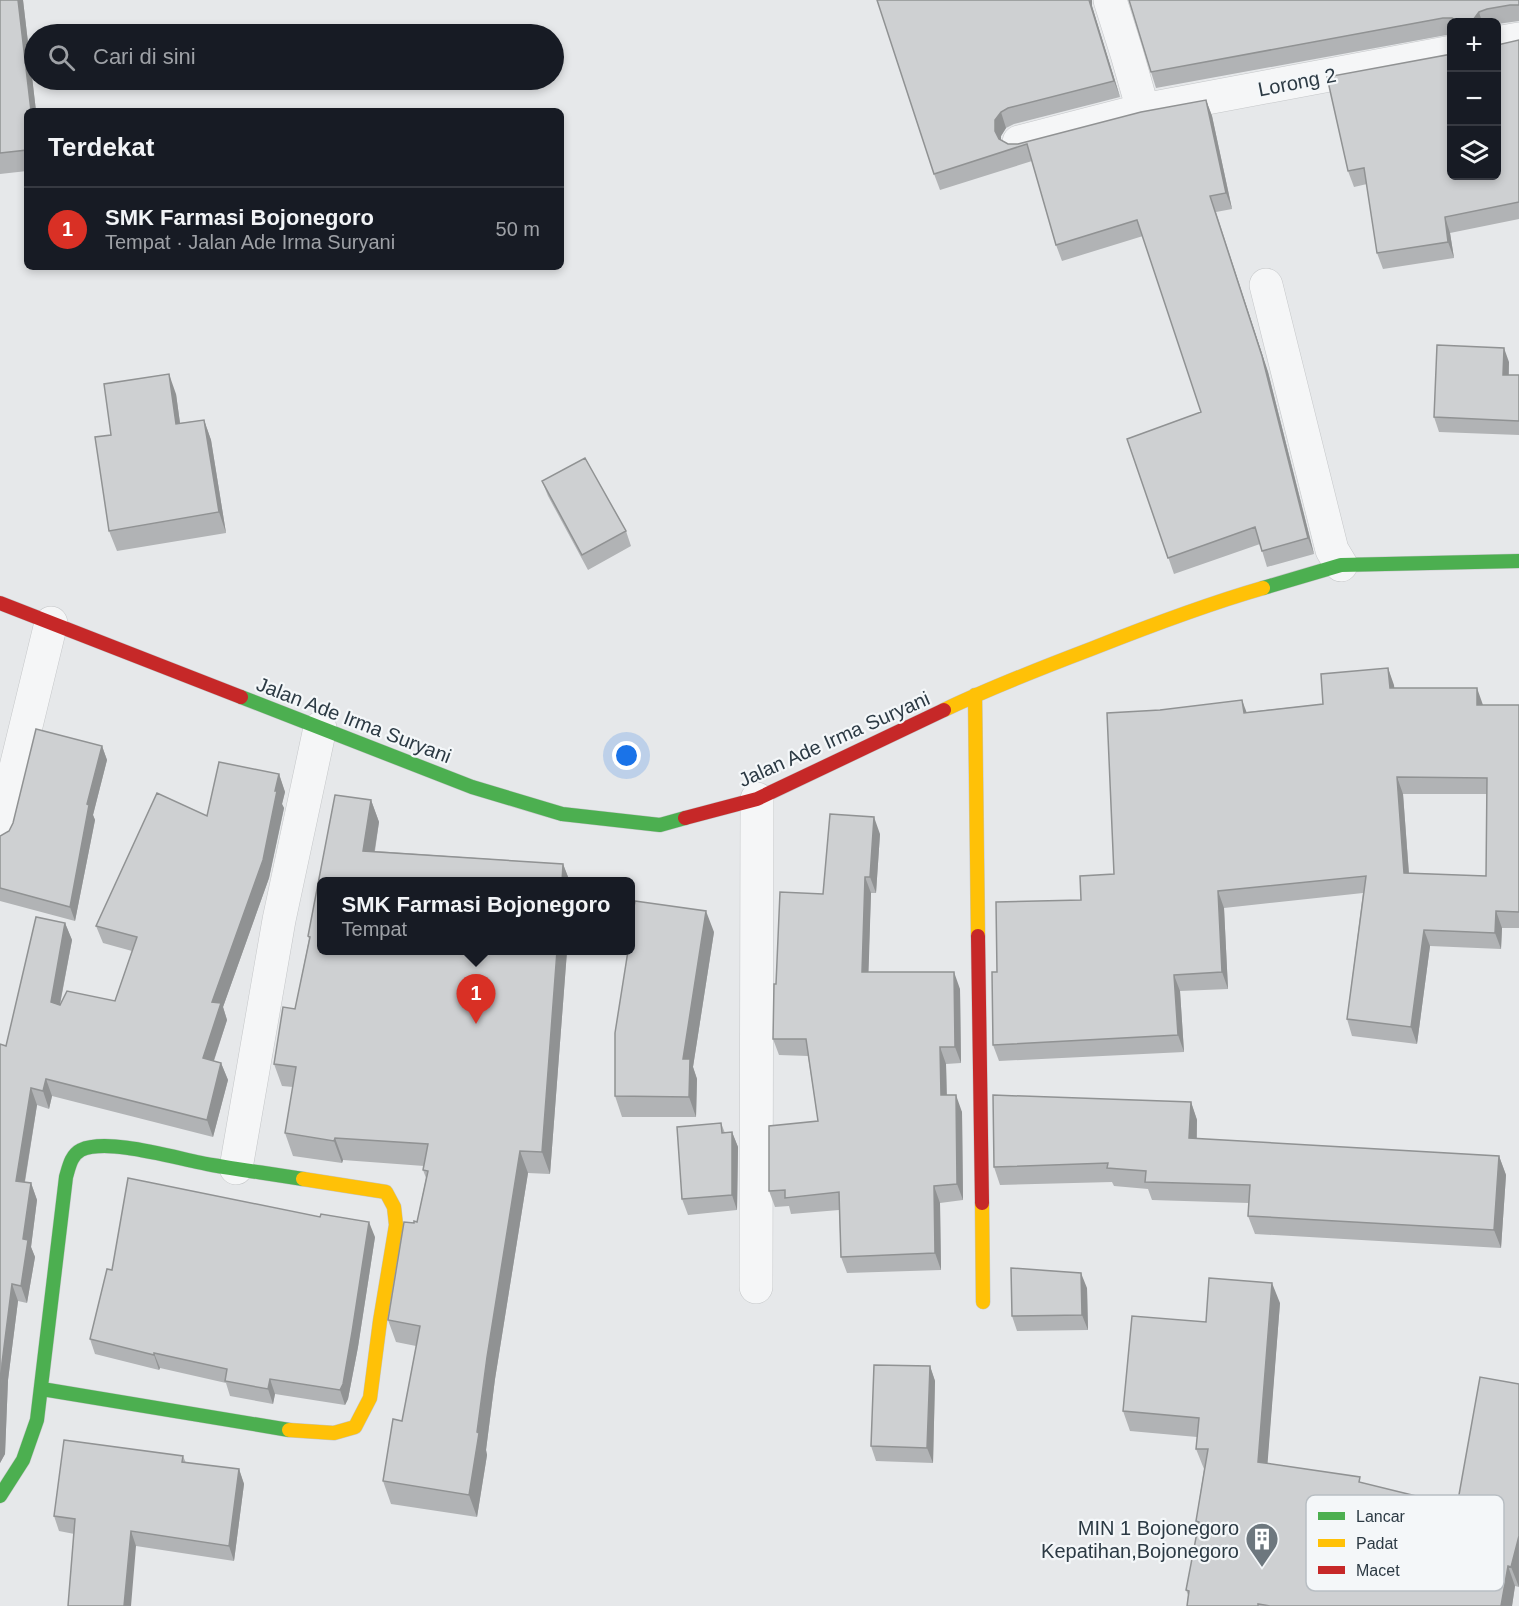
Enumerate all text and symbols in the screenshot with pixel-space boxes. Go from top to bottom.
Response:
map controls [1447,18,1501,180]
button: + [1447,18,1501,72]
search box [24,24,564,90]
icon: search [45,41,78,74]
text: Cari di sini [93,44,196,69]
street label: Lorong 2 [1256,64,1338,100]
button: − [1447,72,1501,126]
button: layers [1447,126,1501,180]
text: Terdekat [48,132,154,162]
text: SMK Farmasi Bojonegoro [105,205,374,230]
text: 1 [62,218,73,240]
text: 50 m [496,218,540,240]
text: Tempat · Jalan Ade Irma Suryani [105,231,395,253]
street label: Jalan Ade Irma Suryani [254,673,454,767]
street label: Jalan Ade Irma Suryani [735,687,933,791]
your location [612,741,641,770]
popup [317,877,635,955]
text: SMK Farmasi Bojonegoro [342,892,610,917]
text: Tempat [342,918,407,940]
pin: 1 [456,974,496,1024]
legend [1306,1495,1504,1591]
text: Lancar [1356,1508,1406,1525]
place label: MIN 1 Bojonegoro Kepatihan,Bojonegoro [1041,1517,1239,1562]
building icon: MIN 1 Bojonegoro Kepatihan,Bojonegoro [1244,1521,1280,1568]
text: Padat [1356,1535,1398,1552]
text: Macet [1356,1562,1400,1579]

